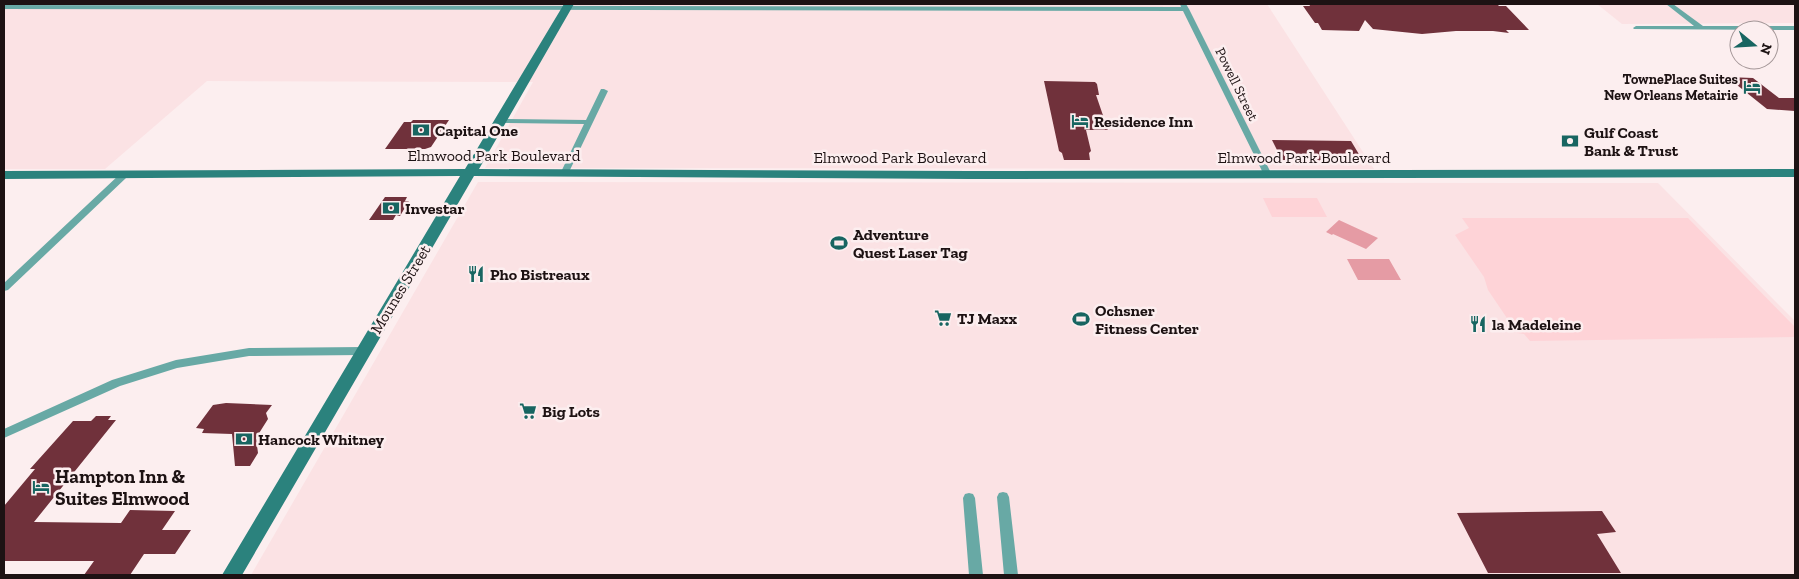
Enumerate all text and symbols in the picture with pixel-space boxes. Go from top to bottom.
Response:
north arrow [1729,20,1779,70]
text: N [1756,41,1776,57]
street label: Powell Street [1211,45,1262,124]
place label: TownePlace Suites New Orleans Metairie [1604,71,1739,104]
hotel icon: TownePlace Suites New Orleans Metairie [1742,77,1762,97]
hotel icon: Residence Inn [1070,111,1090,131]
place label: Residence Inn [1094,112,1194,131]
bank icon: Capital One [411,120,431,140]
place label: Capital One [435,121,518,140]
place label: Gulf Coast Bank & Trust [1584,123,1679,160]
bank icon: Gulf Coast Bank & Trust [1560,131,1580,151]
street label: Elmwood Park Boulevard [407,146,581,165]
street label: Elmwood Park Boulevard [813,148,987,167]
street label: Elmwood Park Boulevard [1217,148,1391,167]
bank icon: Investar [381,198,401,218]
place label: Investar [405,199,464,218]
place label: Adventure Quest Laser Tag [853,225,968,262]
sports icon: Adventure Quest Laser Tag [829,233,849,253]
street label: Mounes Street [366,241,434,337]
restaurant icon: Pho Bistreaux [466,264,486,284]
place label: Pho Bistreaux [490,265,590,284]
place label: Ochsner Fitness Center [1095,301,1199,338]
supermarket icon: TJ Maxx [933,308,953,328]
place label: TJ Maxx [957,309,1017,328]
sports icon: Ochsner Fitness Center [1071,309,1091,329]
restaurant icon: la Madeleine [1468,314,1488,334]
place label: la Madeleine [1492,315,1581,334]
supermarket icon: Big Lots [518,401,538,421]
place label: Big Lots [542,402,600,421]
bank icon: Hancock Whitney [234,429,254,449]
place label: Hancock Whitney [258,430,385,449]
place label: Hampton Inn & Suites Elmwood [55,465,189,510]
hotel icon: Hampton Inn & Suites Elmwood [31,477,51,497]

